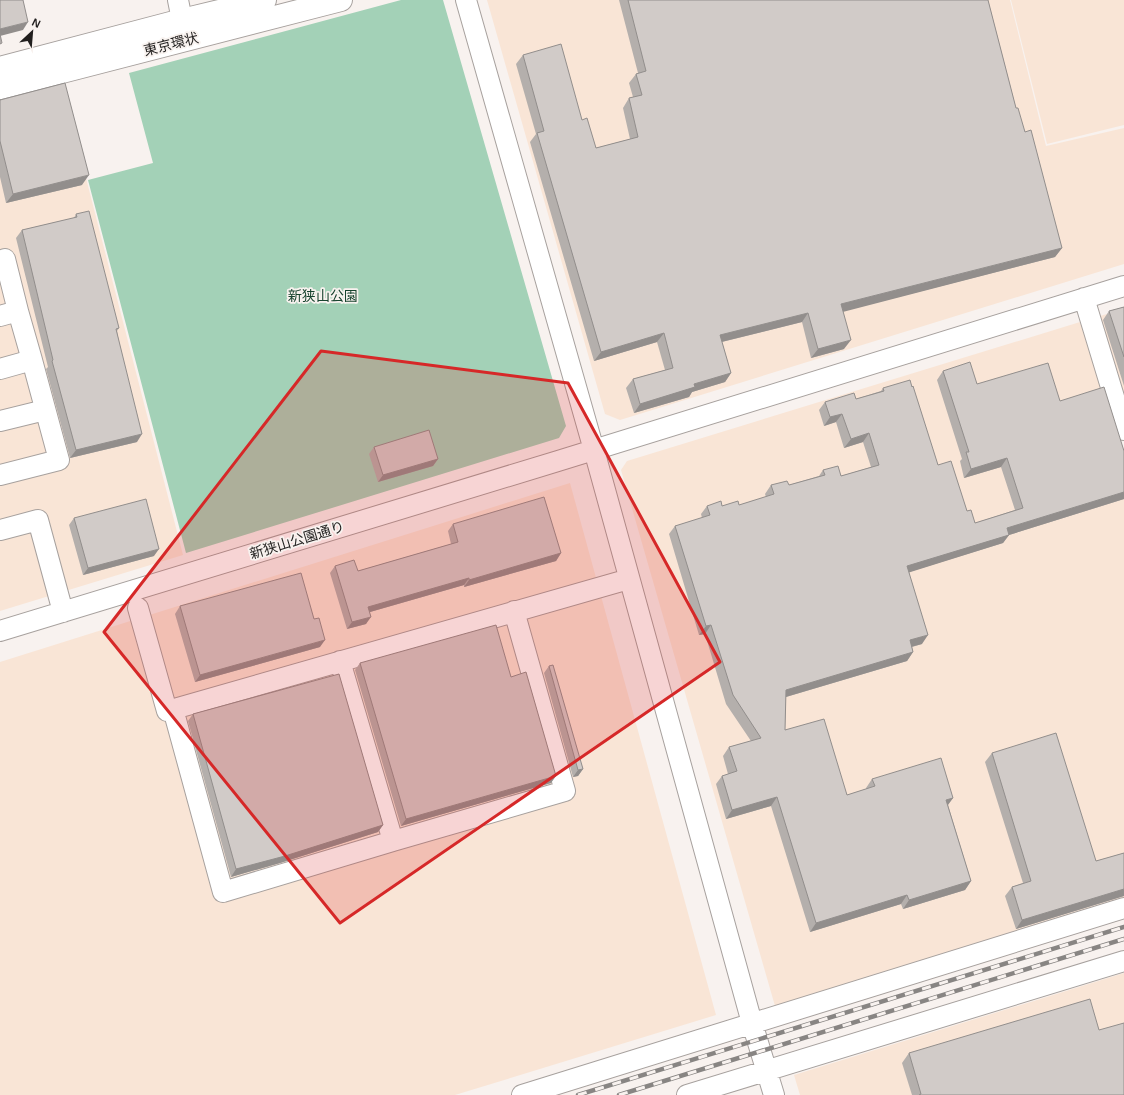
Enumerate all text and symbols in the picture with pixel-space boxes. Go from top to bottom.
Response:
north arrow [12,12,52,52]
text: N [30,16,43,30]
street label: 東京環状 [142,29,200,59]
park label: 新狭山公園 [288,288,358,304]
street label: 新狭山公園通り [248,518,346,562]

